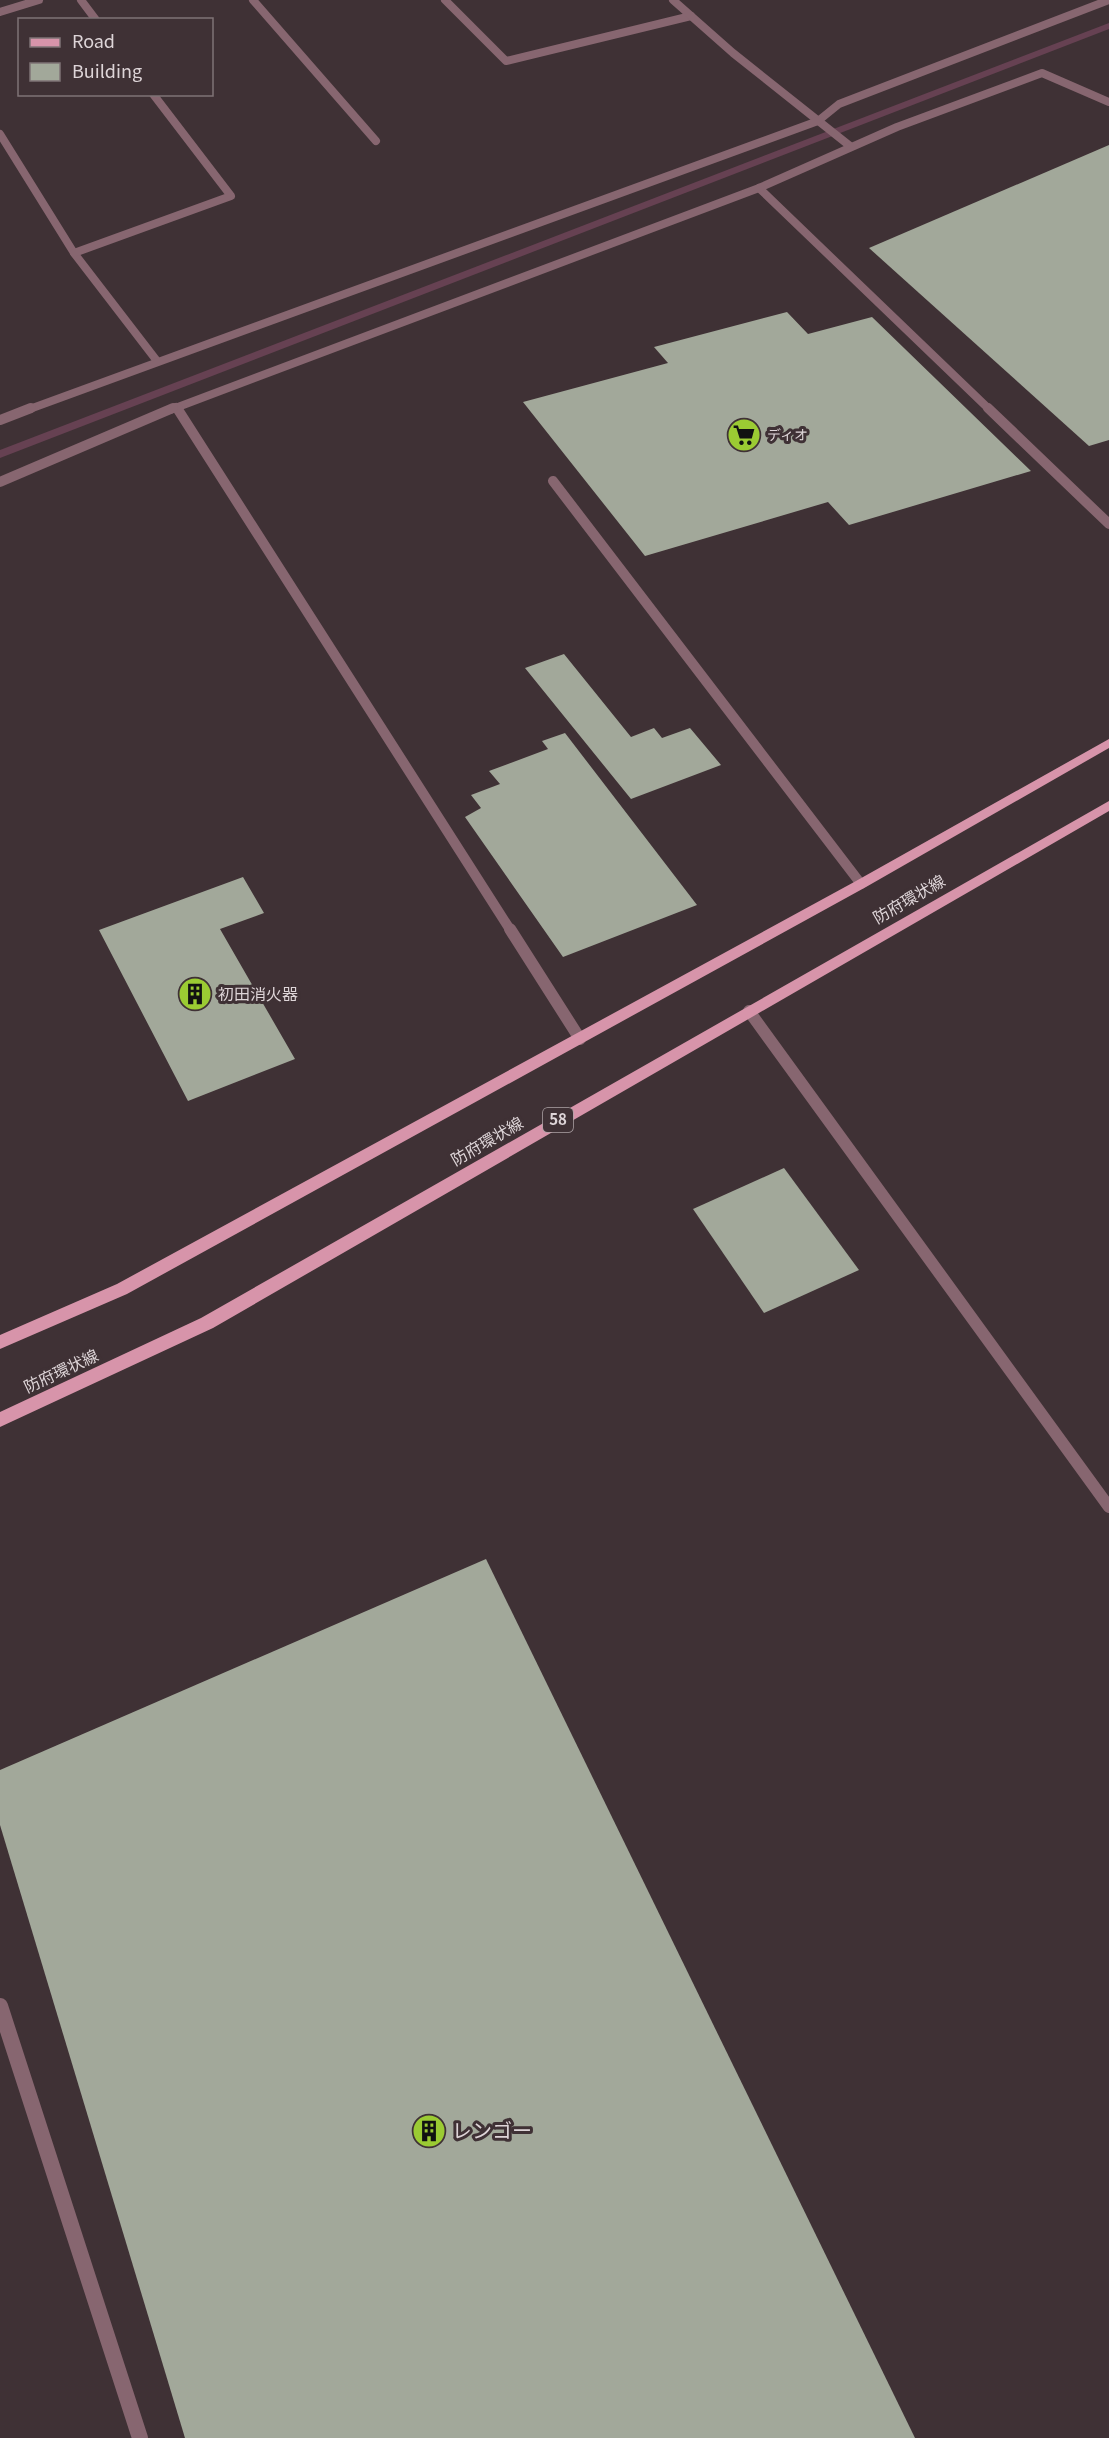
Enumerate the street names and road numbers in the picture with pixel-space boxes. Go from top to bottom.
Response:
street label: 防府環状線 [868,868,949,929]
road number: 58 [543,1108,573,1132]
street label: 防府環状線 [446,1110,527,1171]
street label: 防府環状線 [19,1342,102,1398]

